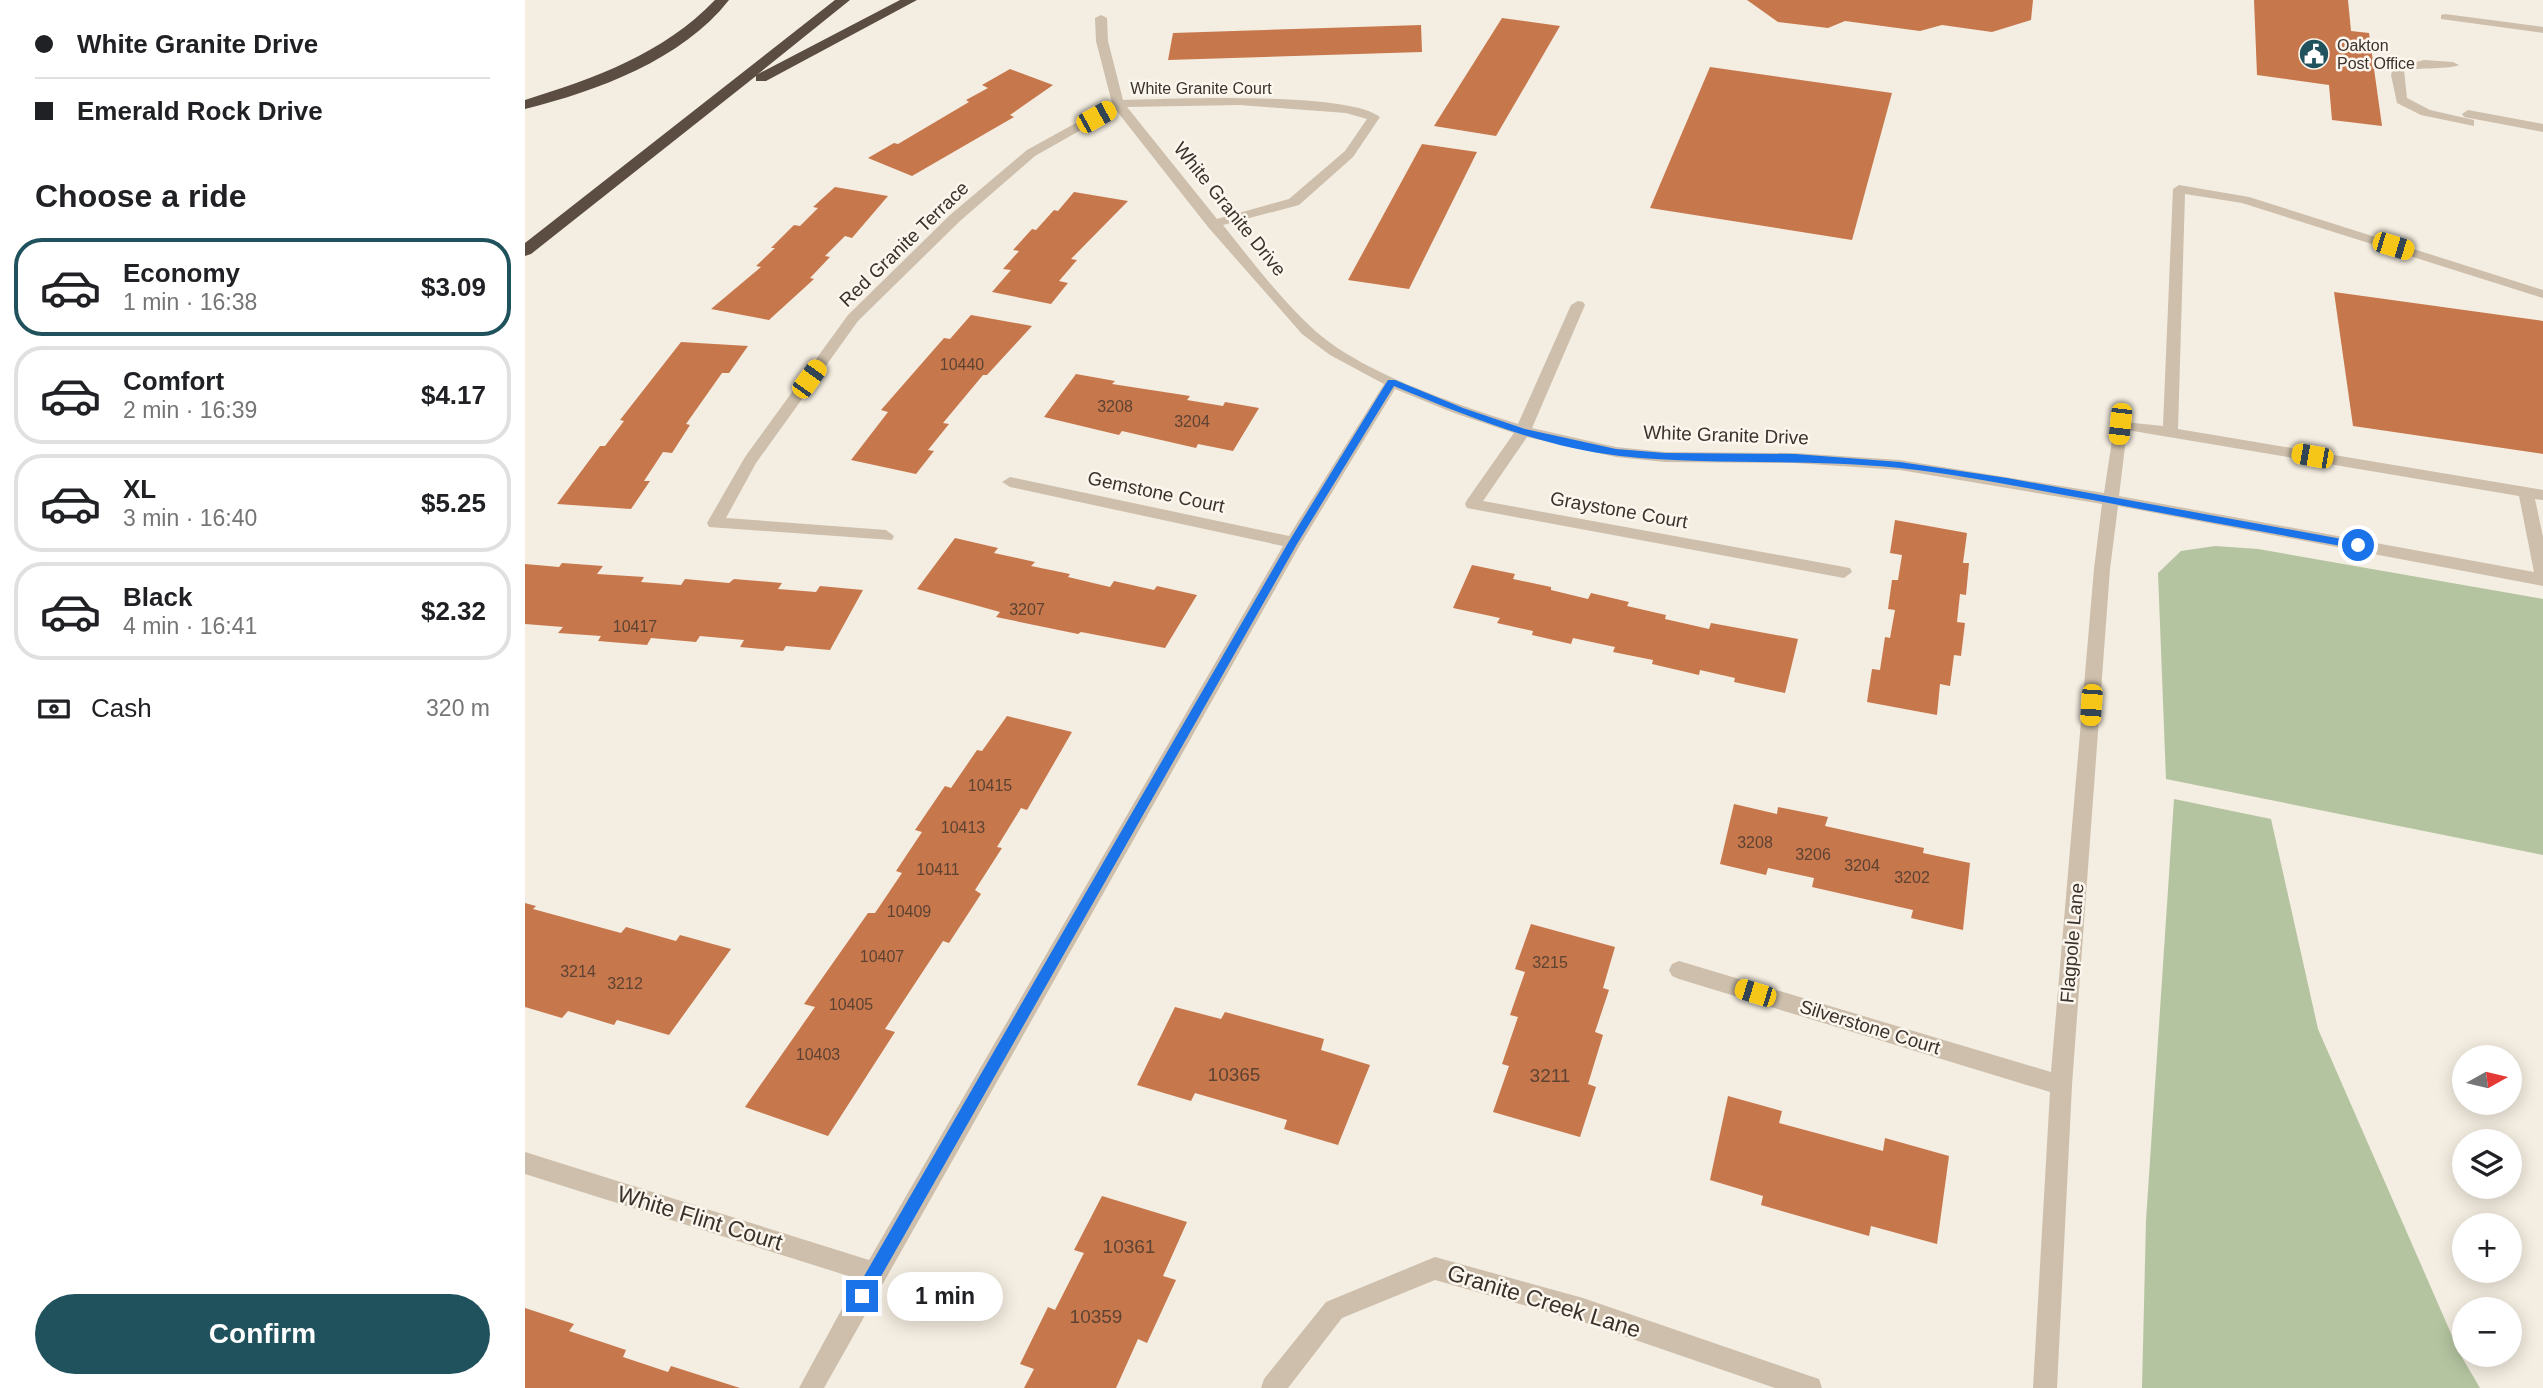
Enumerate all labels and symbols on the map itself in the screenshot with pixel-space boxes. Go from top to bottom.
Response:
public building icon: Oakton Post Office [2297,37,2331,71]
place label: Oakton Post Office [2337,37,2415,72]
street label: White Granite Court [1130,80,1272,97]
car [1073,98,1120,136]
street label: White Granite Drive [1170,138,1290,280]
street label: Red Granite Terrace [835,177,973,311]
car [2370,230,2417,262]
car [789,356,830,402]
house number: 10440 [940,356,984,373]
house number: 3208 [1097,398,1133,415]
car [2108,402,2133,446]
house number: 3204 [1174,413,1210,430]
street label: White Granite Drive [1643,422,1809,448]
car [2290,442,2335,470]
street label: Gemstone Court [1086,467,1227,517]
street label: Graystone Court [1549,488,1690,533]
route start [2342,529,2374,561]
house number: 3207 [1009,601,1045,618]
house number: 10417 [613,618,657,635]
car [2080,683,2103,727]
house number: 10415 [968,777,1012,794]
house number: 10413 [941,819,985,836]
house number: 3208 [1737,834,1773,851]
house number: 3206 [1795,846,1831,863]
house number: 3204 [1844,857,1880,874]
house number: 10411 [916,861,960,878]
house number: 3202 [1894,869,1930,886]
street label: Flagpole Lane [2056,882,2088,1004]
house number: 10409 [887,903,931,920]
house number: 10407 [860,948,904,965]
house number: 3215 [1532,954,1568,971]
house number: 3214 [560,963,596,980]
house number: 3212 [607,975,643,992]
car [1732,977,1779,1009]
house number: 10405 [829,996,873,1013]
street label: Silverstone Court [1797,996,1943,1059]
north arrow [2452,1045,2522,1115]
house number: 10403 [796,1046,840,1063]
house number: 10365 [1208,1064,1260,1085]
house number: 3211 [1530,1065,1570,1086]
street label: White Flint Court [614,1181,786,1256]
house number: 10361 [1103,1236,1155,1257]
street label: Granite Creek Lane [1444,1259,1644,1343]
callout: 1 min [887,1272,1002,1320]
route end [846,1280,878,1312]
house number: 10359 [1070,1306,1122,1327]

